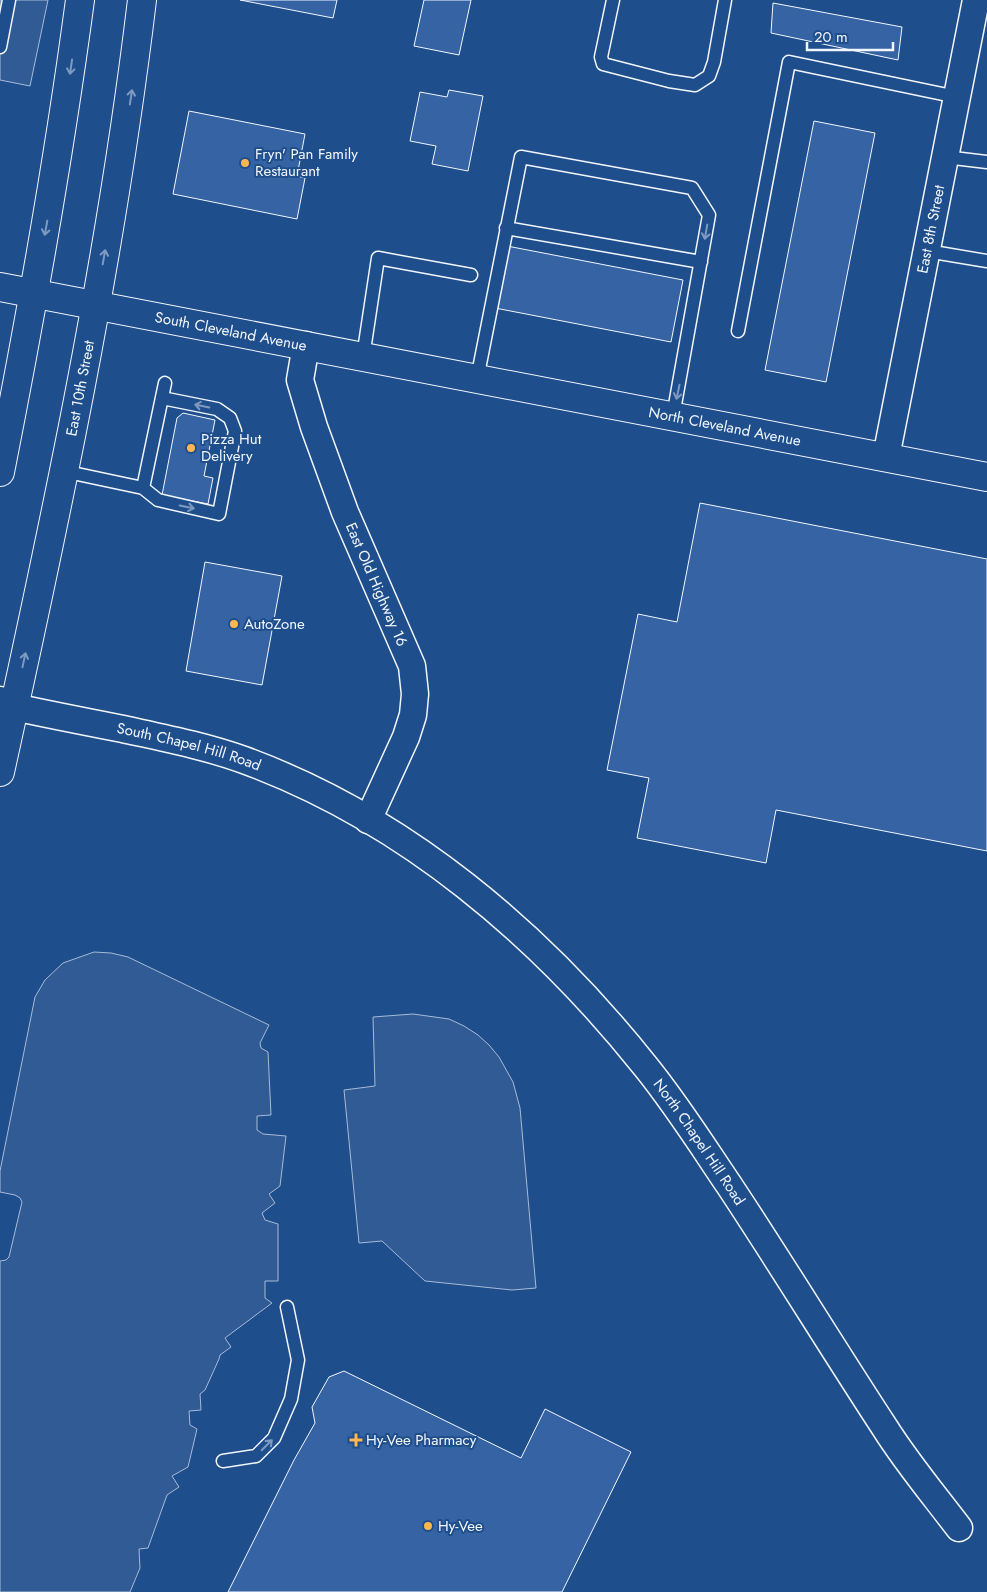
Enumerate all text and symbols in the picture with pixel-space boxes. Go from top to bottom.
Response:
scale bar [807,20,893,52]
text: 20 m [814,26,848,48]
one-way arrow [66,59,76,75]
one-way arrow [126,89,136,105]
place label: Fryn' Pan Family Restaurant [255,143,358,182]
marker: Fryn' Pan Family Restaurant [239,157,251,169]
street label: East 8th Street [911,183,950,276]
one-way arrow [40,219,50,235]
one-way arrow [701,224,711,240]
one-way arrow [99,250,109,266]
street label: South Cleveland Avenue [153,306,309,357]
street label: East 10th Street [60,338,100,438]
one-way arrow [672,383,682,399]
one-way arrow [194,401,210,410]
street label: North Cleveland Avenue [647,401,803,452]
place label: Pizza Hut Delivery [201,428,262,467]
marker: Pizza Hut Delivery [185,442,197,454]
one-way arrow [178,503,194,512]
street label: East Old Highway 16 [340,519,413,650]
place label: AutoZone [244,613,305,635]
marker: AutoZone [228,618,240,630]
one-way arrow [20,652,30,668]
street label: South Chapel Hill Road [115,717,264,776]
street label: North Chapel Hill Road [648,1074,750,1210]
place label: Hy-Vee Pharmacy [366,1429,477,1451]
marker: Hy-Vee Pharmacy [350,1434,362,1446]
one-way arrow [261,1439,273,1451]
place label: Hy-Vee [438,1515,483,1537]
marker: Hy-Vee [422,1520,434,1532]

